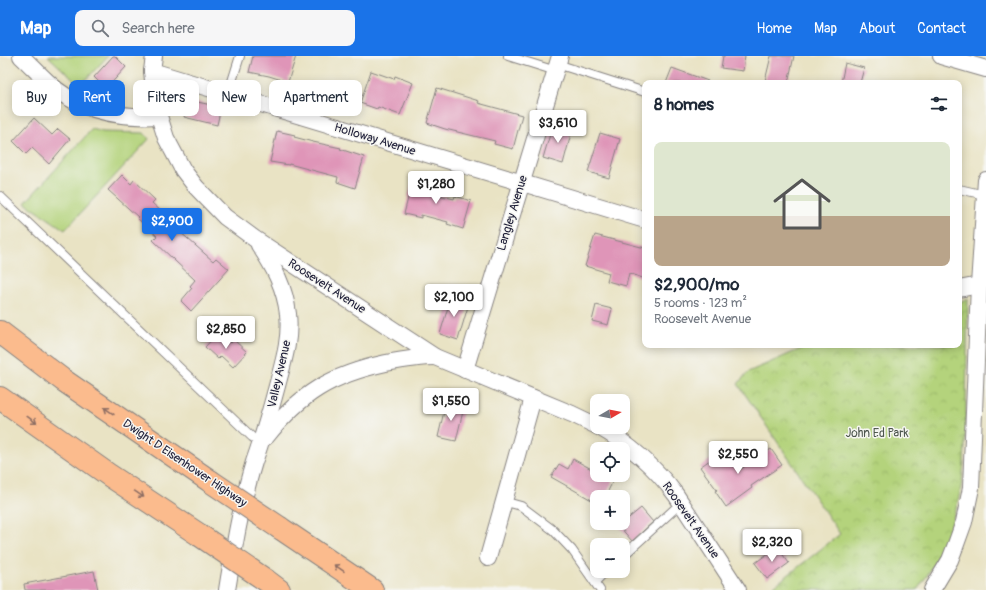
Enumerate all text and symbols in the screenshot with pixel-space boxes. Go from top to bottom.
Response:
search box [75,10,355,46]
text: Map [20,16,51,40]
icon: search [89,17,111,39]
text: Search here [121,19,195,38]
text: Home [757,20,792,37]
text: Map [814,20,837,37]
text: About [859,20,895,37]
text: Contact [917,20,966,37]
chip: Buy [12,80,61,116]
chip: Rent [69,80,125,116]
chip: Filters [133,80,199,116]
chip: New [207,80,261,116]
chip: Apartment [269,80,362,116]
icon: filters [928,93,950,115]
text: 8 homes [654,94,714,115]
pin: $3,610 [525,110,591,144]
text: $3,610 [538,115,578,131]
street label: Holloway Avenue [332,120,417,159]
icon: home [766,168,838,240]
pin: $1,280 [403,171,469,205]
street label: Langley Avenue [494,173,531,253]
text: $1,280 [417,176,455,192]
pin: $2,900 [139,208,205,242]
text: $2,900 [151,213,193,229]
street label: Roosevelt Avenue [285,256,368,317]
text: $2,900/mo [654,274,739,295]
pin: $2,100 [421,284,487,318]
text: $2,100 [434,289,474,305]
text: 5 rooms · 123 m² [654,295,747,311]
text: Roosevelt Avenue [654,311,751,327]
pin: $2,850 [193,316,259,350]
text: $2,850 [206,321,246,337]
street label: Valley Avenue [264,339,295,409]
pin: $1,550 [418,388,484,422]
text: $1,550 [432,393,470,409]
north arrow [590,394,630,434]
map controls [590,394,630,578]
one-way arrow [104,407,115,415]
one-way arrow [26,416,37,425]
street label: Dwight D Eisenhower Highway [120,416,250,511]
park label: John Ed Park [846,426,908,441]
pin: $2,550 [705,441,771,475]
button: locate [590,442,630,482]
text: $2,550 [718,446,758,462]
street label: Roosevelt Avenue [659,479,722,561]
one-way arrow [133,490,144,498]
button: + [590,490,630,530]
pin: $2,320 [739,529,805,563]
text: $2,320 [751,534,793,550]
button: − [590,538,630,578]
one-way arrow [334,564,345,572]

